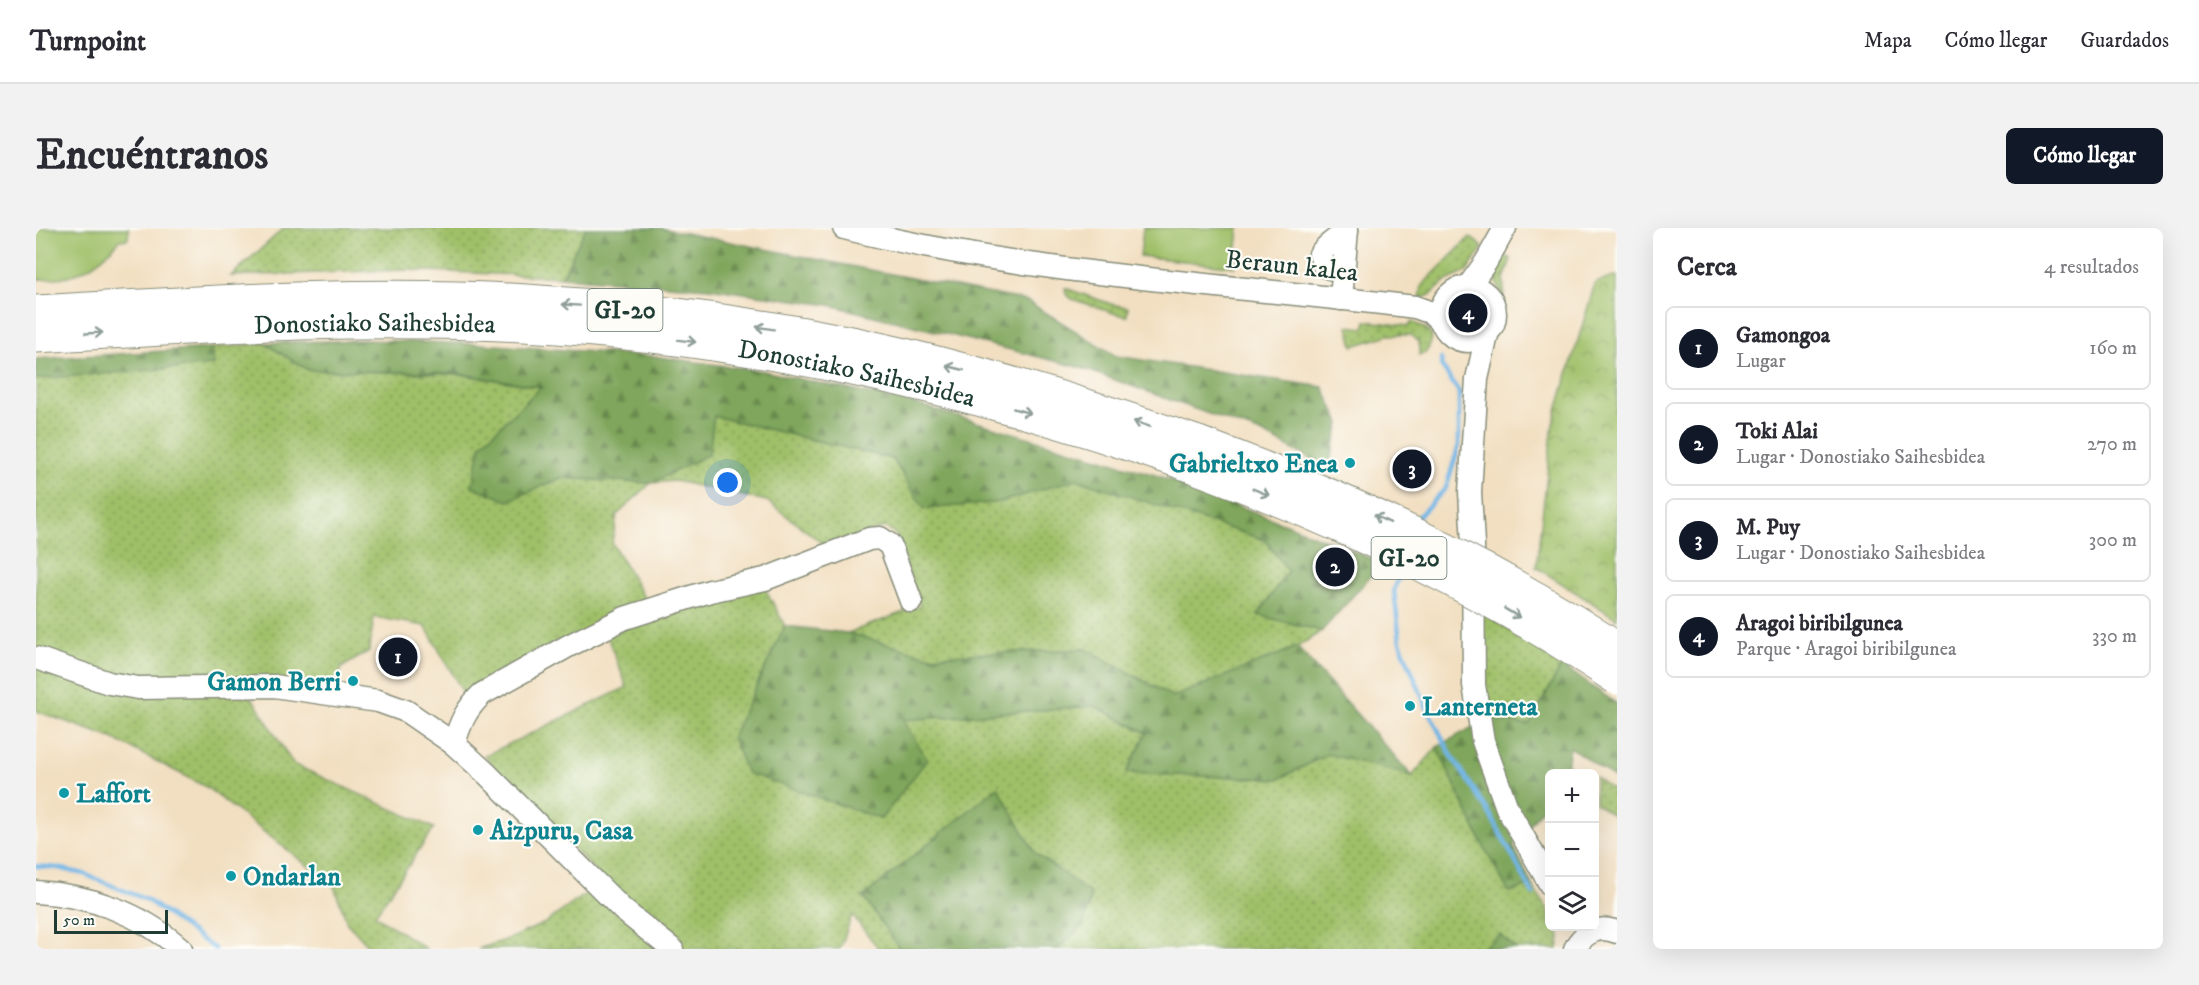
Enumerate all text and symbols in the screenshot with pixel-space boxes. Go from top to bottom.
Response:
text: Turnpoint [30,24,146,59]
text: Mapa [1864,28,1912,54]
text: Cómo llegar [1945,28,2047,54]
text: Guardados [2080,28,2169,54]
button: Cómo llegar [2006,128,2163,184]
text: Encuéntranos [36,130,268,182]
street label: Beraun kalea [1224,243,1360,290]
text: Cerca [1677,251,1737,284]
text: 4 resultados [2044,255,2139,280]
road number: GI-20 [588,289,662,331]
pin: 4 [1448,290,1488,335]
one-way arrow [562,299,582,310]
street label: Donostiako Saihesbidea [253,307,496,343]
one-way arrow [755,322,775,333]
text: Gamongoa [1736,322,1830,349]
one-way arrow [84,327,104,338]
street label: Donostiako Saihesbidea [735,333,979,415]
one-way arrow [677,335,697,346]
text: 1 [1695,336,1702,361]
text: 160 m [2089,336,2137,361]
text: Lugar [1736,349,1786,374]
one-way arrow [946,362,965,374]
one-way arrow [1012,406,1031,417]
one-way arrow [1133,417,1152,428]
text: Toki Alai [1736,418,1818,445]
text: 2 [1694,432,1703,457]
text: 270 m [2087,432,2137,457]
text: Lugar · Donostiako Saihesbidea [1736,445,1985,470]
pin: 3 [1392,446,1432,492]
place label: Gabrieltxo Enea [1169,448,1339,481]
marker: Gabrieltxo Enea [1343,456,1357,470]
your location [713,468,742,497]
one-way arrow [1252,487,1270,498]
one-way arrow [1374,512,1392,524]
text: M. Puy [1736,514,1800,541]
text: 3 [1695,528,1702,553]
text: 300 m [2089,528,2137,553]
road number: GI-20 [1372,537,1446,579]
text: Lugar · Donostiako Saihesbidea [1736,541,1985,566]
pin: 2 [1316,544,1354,590]
one-way arrow [1503,607,1520,619]
text: Aragoi biribilgunea [1736,610,1903,637]
text: 4 [1693,624,1704,649]
text: 330 m [2092,624,2137,649]
pin: 1 [378,634,418,680]
text: Parque · Aragoi biribilgunea [1736,637,1956,662]
place label: Gamon Berri [207,666,341,699]
marker: Gamon Berri [346,674,360,688]
place label: Lanterneta [1422,691,1539,724]
marker: Lanterneta [1403,699,1417,713]
map controls [1545,769,1599,931]
button: + [1545,769,1599,823]
place label: Laffort [76,778,151,811]
marker: Laffort [57,786,71,800]
place label: Aizpuru, Casa [489,815,634,848]
marker: Aizpuru, Casa [471,823,485,837]
button: − [1545,823,1599,877]
place label: Ondarlan [243,861,341,894]
marker: Ondarlan [224,869,238,883]
button: layers [1545,877,1599,931]
scale bar [54,907,168,934]
text: 50 m [63,910,95,930]

